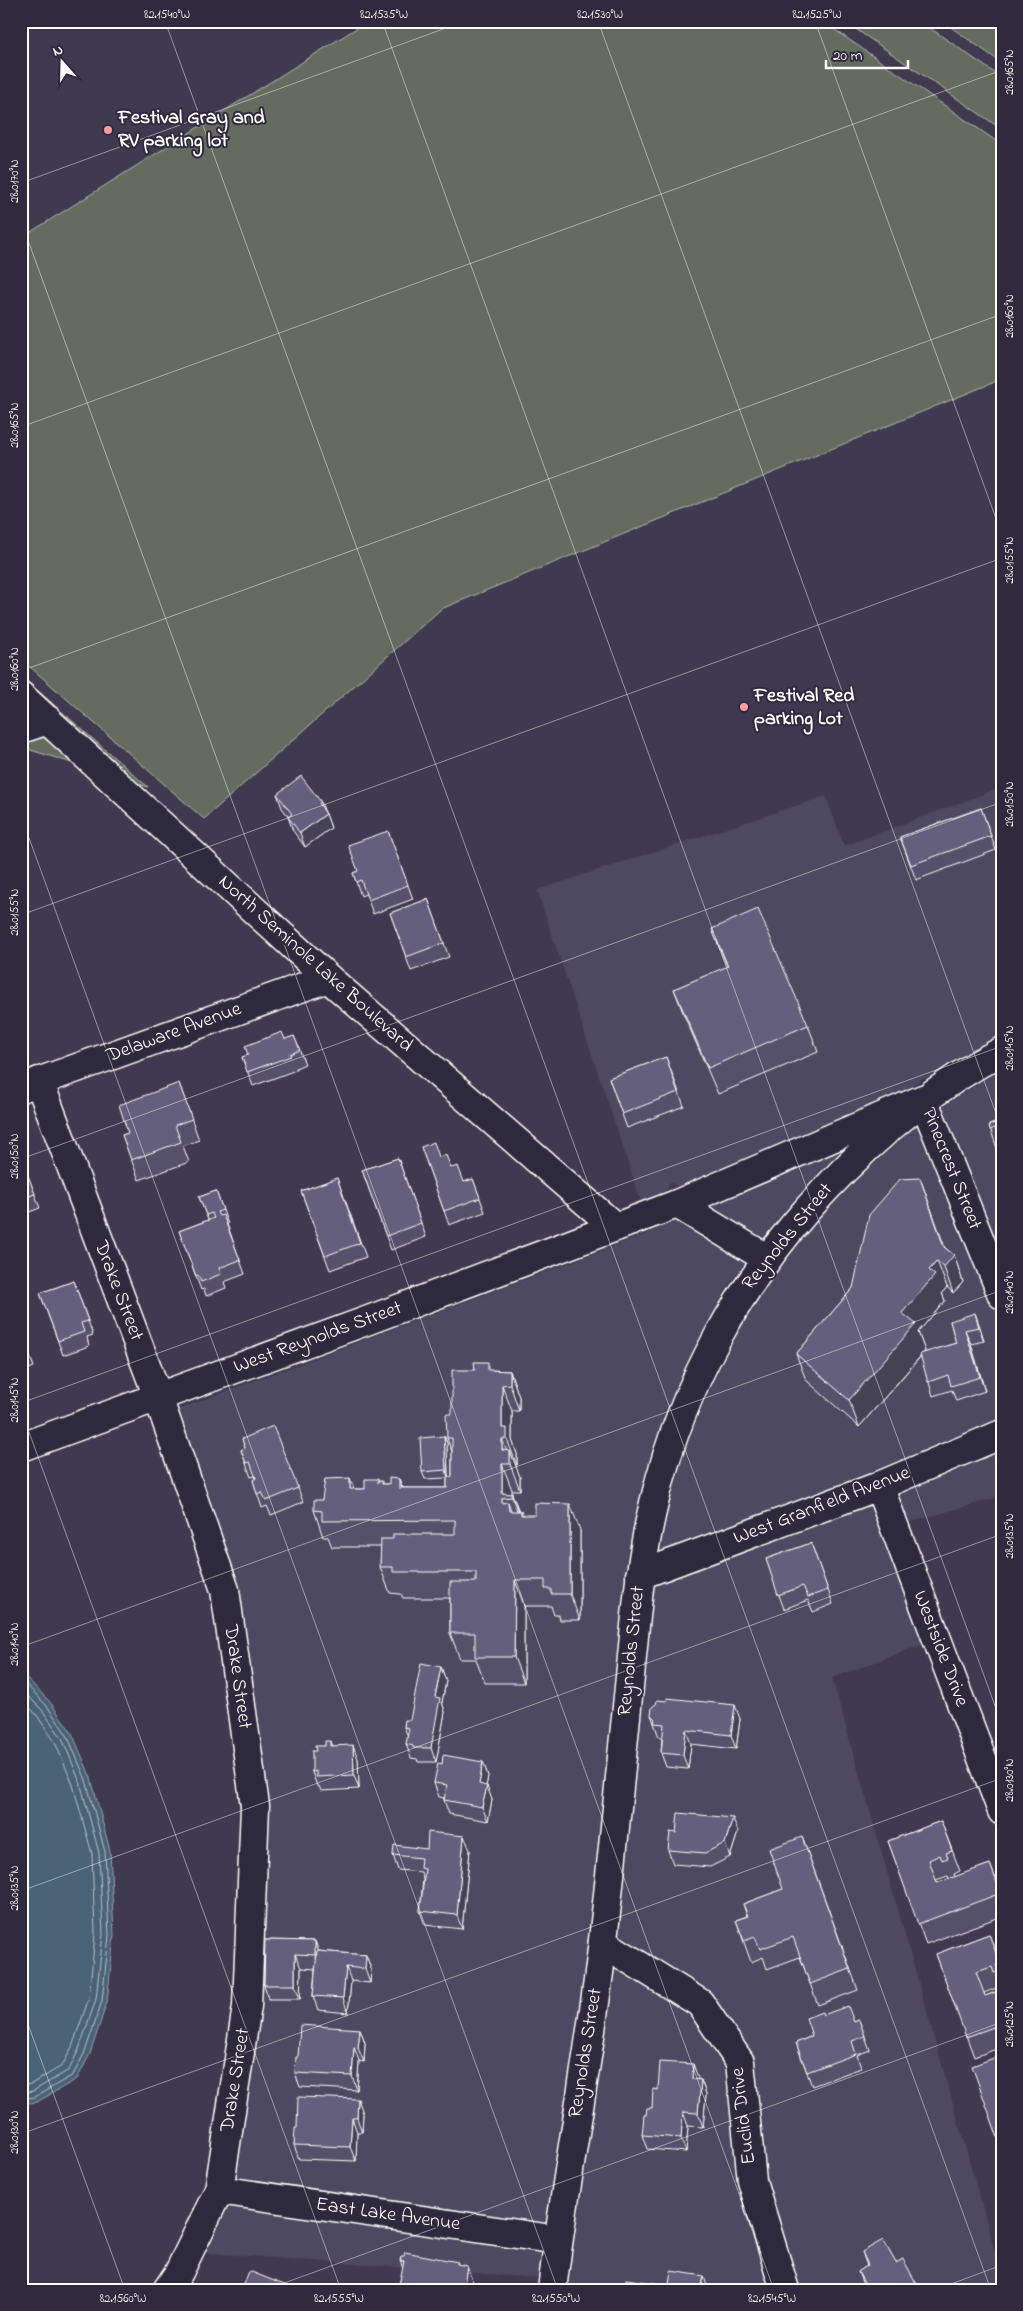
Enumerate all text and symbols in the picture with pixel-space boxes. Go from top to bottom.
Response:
text: 82.1540°W [144,6,190,24]
text: 82.1535°W [360,6,408,24]
text: 82.1530°W [577,6,623,24]
text: 82.1525°W [793,6,841,24]
north arrow [38,38,88,88]
scale bar [826,38,908,70]
text: N [50,40,66,63]
text: 20 m [833,45,863,67]
text: 28.0165°N [1001,49,1019,95]
place label: Festival Gray and RV parking lot [117,104,266,157]
marker: Festival Gray and RV parking lot [102,124,114,136]
text: 28.0170°N [6,159,24,203]
text: 28.0160°N [1001,294,1019,338]
text: 28.0165°N [6,402,24,448]
text: 28.0155°N [1001,537,1019,583]
text: 28.0160°N [6,647,24,691]
place label: Festival Red parking Lot [753,682,855,735]
marker: Festival Red parking Lot [738,701,750,713]
text: 28.0150°N [1001,781,1019,827]
street label: North Seminole Lake Boulevard [211,868,419,1060]
text: 28.0155°N [6,889,24,935]
street label: Delaware Avenue [102,995,246,1071]
text: 28.0145°N [1001,1025,1019,1071]
street label: Pinecrest Street [913,1104,989,1235]
text: 28.0150°N [6,1133,24,1179]
street label: Reynolds Street [736,1177,841,1297]
street label: Drake Street [85,1236,150,1345]
text: 28.0140°N [1001,1270,1019,1314]
street label: West Reynolds Street [230,1294,407,1382]
text: 28.0145°N [6,1377,24,1423]
street label: West Granfield Avenue [730,1459,915,1553]
text: 28.0135°N [1001,1513,1019,1559]
street label: Reynolds Street [611,1584,653,1718]
street label: Westside Drive [905,1587,975,1711]
text: 28.0140°N [6,1622,24,1666]
street label: Drake Street [215,1622,259,1731]
text: 28.0130°N [1001,1758,1019,1802]
text: 28.0135°N [6,1865,24,1911]
street label: Reynolds Street [561,1986,611,2120]
text: 28.0125°N [1001,2001,1019,2047]
street label: Drake Street [213,2026,259,2135]
street label: Euclid Drive [724,2066,764,2166]
text: 28.0130°N [6,2110,24,2154]
street label: East Lake Avenue [314,2191,462,2239]
text: 82.1560°W [100,2290,146,2308]
text: 82.1555°W [314,2290,364,2308]
text: 82.1550°W [532,2290,580,2308]
text: 82.1545°W [748,2290,796,2308]

